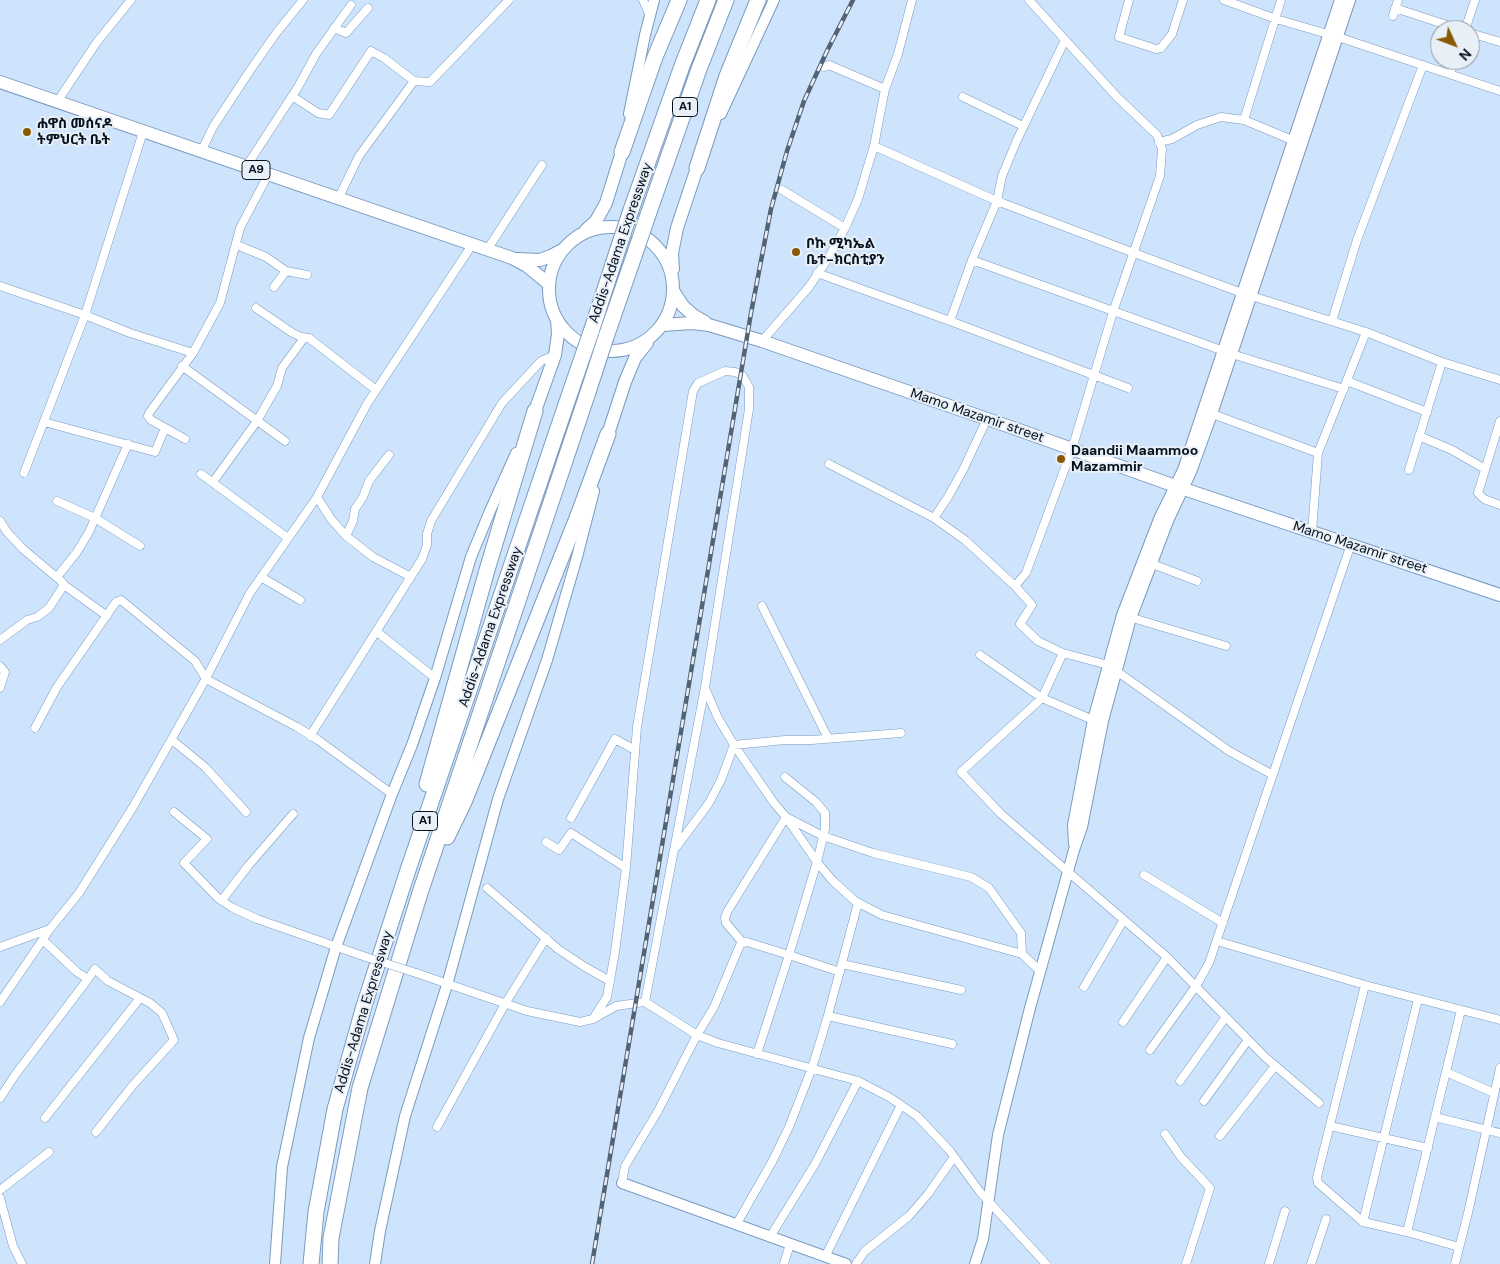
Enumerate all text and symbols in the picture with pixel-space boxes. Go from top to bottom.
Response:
north arrow [1430,20,1480,70]
text: N [1455,45,1475,64]
road number: A1 [672,98,698,116]
place label: ሐዋስ መሰናዶ ትምህርት ቤት [37,116,112,148]
marker: ሐዋስ መሰናዶ ትምህርት ቤት [21,126,33,138]
road number: A9 [242,160,270,180]
street label: Addis-Adama Expressway [586,160,656,326]
place label: ቦኩ ሚካኤል ቤተ-ክርስቲያን [806,236,885,268]
marker: ቦኩ ሚካኤል ቤተ-ክርስቲያን [790,246,802,258]
street label: Mamo Mazamir street [908,385,1046,447]
place label: Daandii Maammoo Mazammir [1071,443,1198,476]
marker: Daandii Maammoo Mazammir [1055,453,1067,465]
street label: Mamo Mazamir street [1291,518,1429,578]
street label: Addis-Adama Expressway [456,544,526,710]
road number: A1 [412,811,438,830]
street label: Addis-Adama Expressway [331,929,397,1095]

